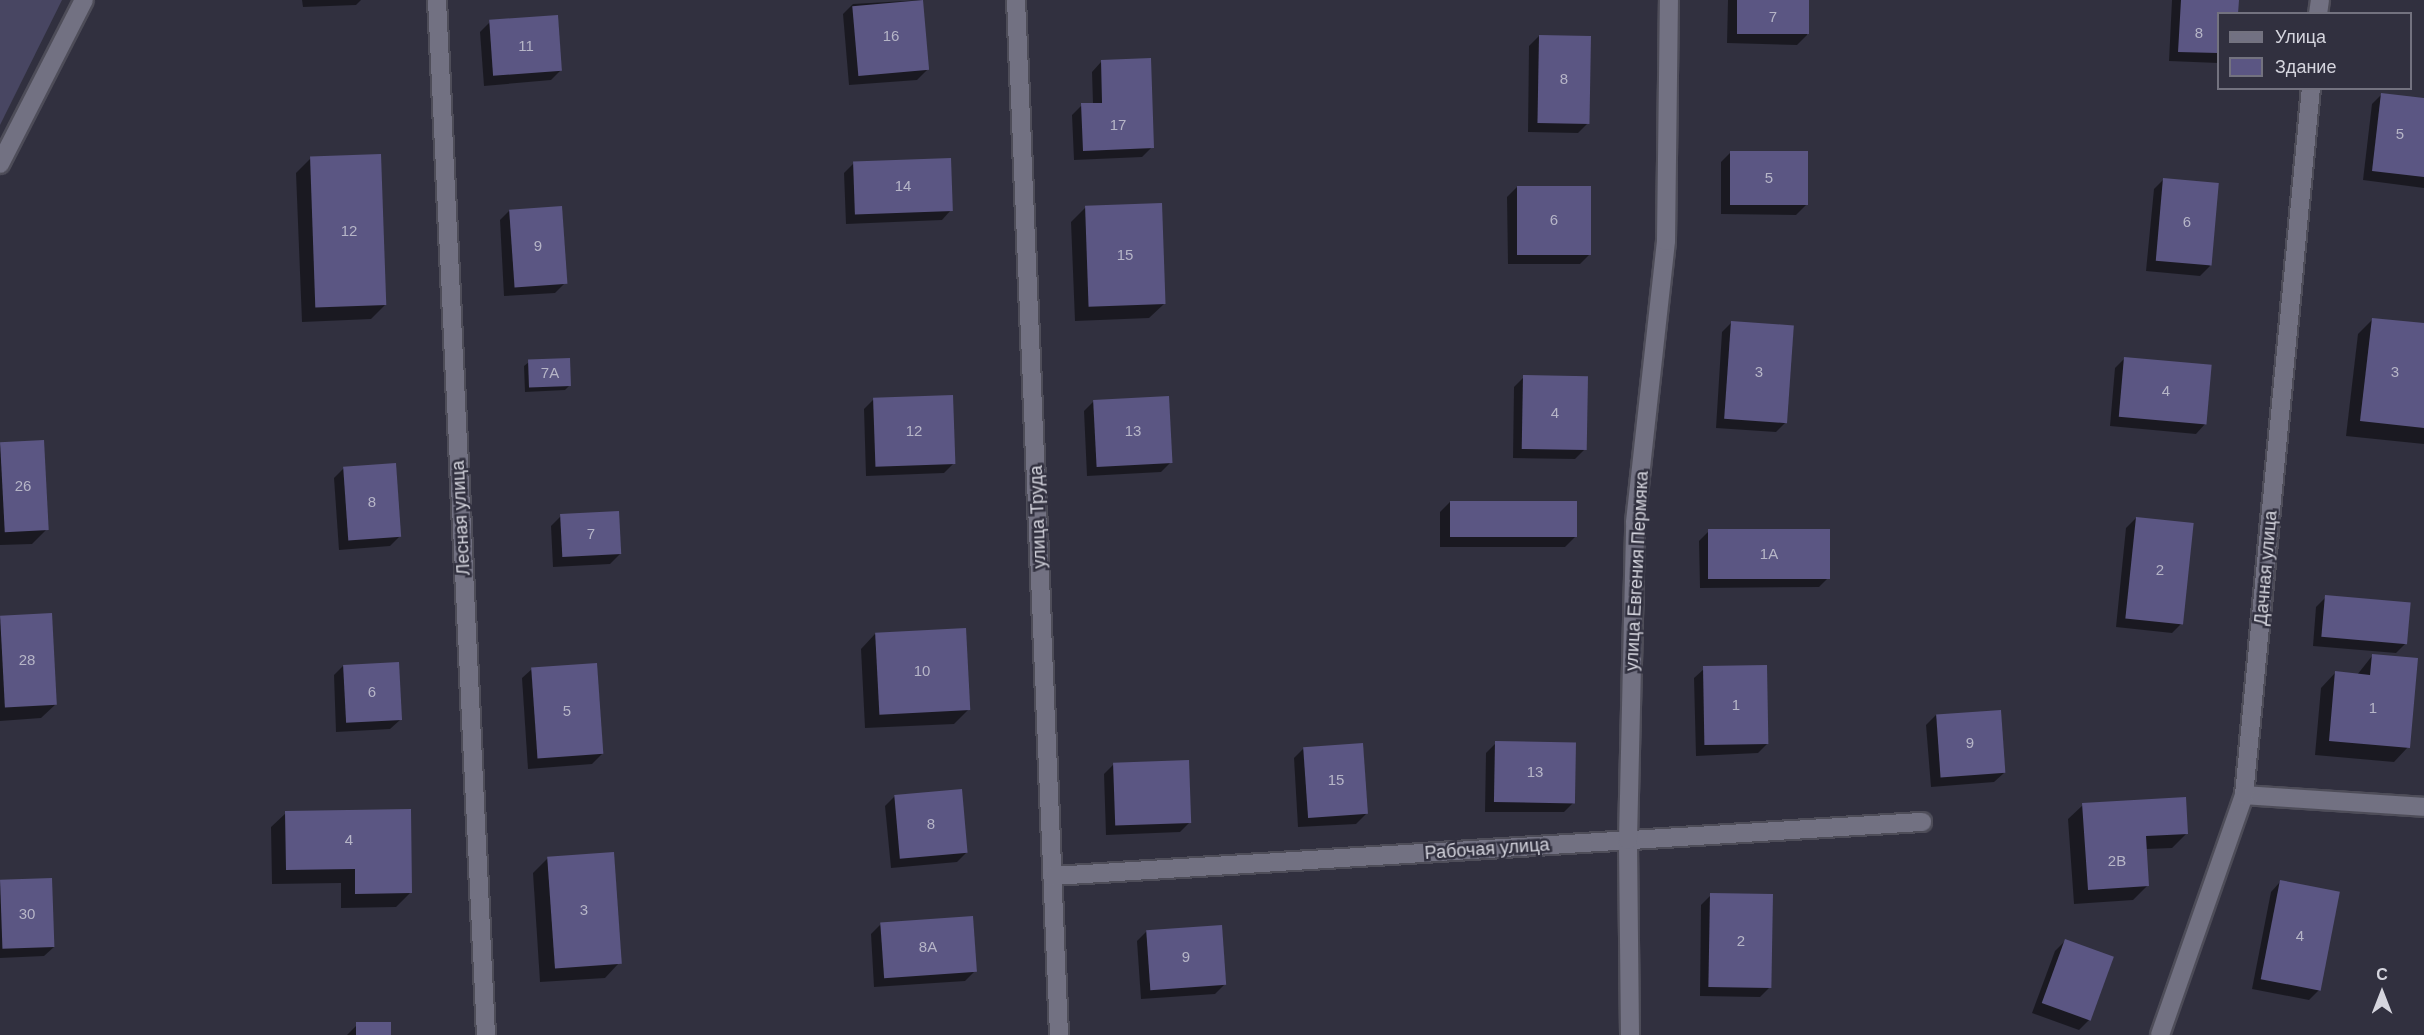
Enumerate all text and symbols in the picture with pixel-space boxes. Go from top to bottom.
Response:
house number: 7 [1769,8,1777,26]
legend [2217,12,2412,90]
house number: 8 [2195,24,2203,42]
house number: 16 [883,27,899,45]
text: Улица [2275,27,2326,47]
house number: 11 [518,37,534,55]
text: Здание [2275,57,2336,77]
house number: 8 [1560,70,1568,88]
house number: 17 [1110,116,1126,134]
house number: 5 [2396,125,2404,143]
house number: 5 [1765,169,1773,187]
house number: 14 [895,177,911,195]
house number: 6 [1550,211,1558,229]
house number: 6 [2183,213,2191,231]
house number: 12 [341,222,357,240]
house number: 9 [534,237,542,255]
house number: 15 [1117,246,1133,264]
house number: 3 [1755,363,1763,381]
house number: 3 [2391,363,2399,381]
house number: 7А [541,364,559,382]
house number: 4 [2162,382,2170,400]
house number: 4 [1551,404,1559,422]
house number: 12 [906,422,922,440]
house number: 13 [1125,422,1141,440]
street label: Лесная улица [447,460,475,576]
street label: улица Труда [1025,465,1051,569]
street label: улица Евгения Пермяка [1621,470,1653,672]
house number: 26 [15,477,31,495]
house number: 8 [368,493,376,511]
street label: Дачная улица [2250,510,2282,626]
house number: 7 [587,525,595,543]
house number: 1А [1760,545,1778,563]
house number: 2 [2156,561,2164,579]
house number: 28 [19,651,35,669]
house number: 10 [914,662,930,680]
house number: 6 [368,683,376,701]
house number: 1 [1732,696,1740,714]
house number: 1 [2369,699,2377,717]
house number: 5 [563,702,571,720]
house number: 9 [1966,734,1974,752]
house number: 13 [1527,763,1543,781]
house number: 15 [1328,771,1344,789]
house number: 8 [927,815,935,833]
house number: 4 [345,831,353,849]
street label: Рабочая улица [1424,834,1550,864]
house number: 2В [2108,852,2126,870]
house number: 3 [580,901,588,919]
house number: 30 [19,905,35,923]
house number: 4 [2296,927,2304,945]
house number: 2 [1737,932,1745,950]
house number: 8А [919,938,937,956]
house number: 9 [1182,948,1190,966]
north arrow [2352,963,2412,1023]
text: С [2376,966,2388,983]

